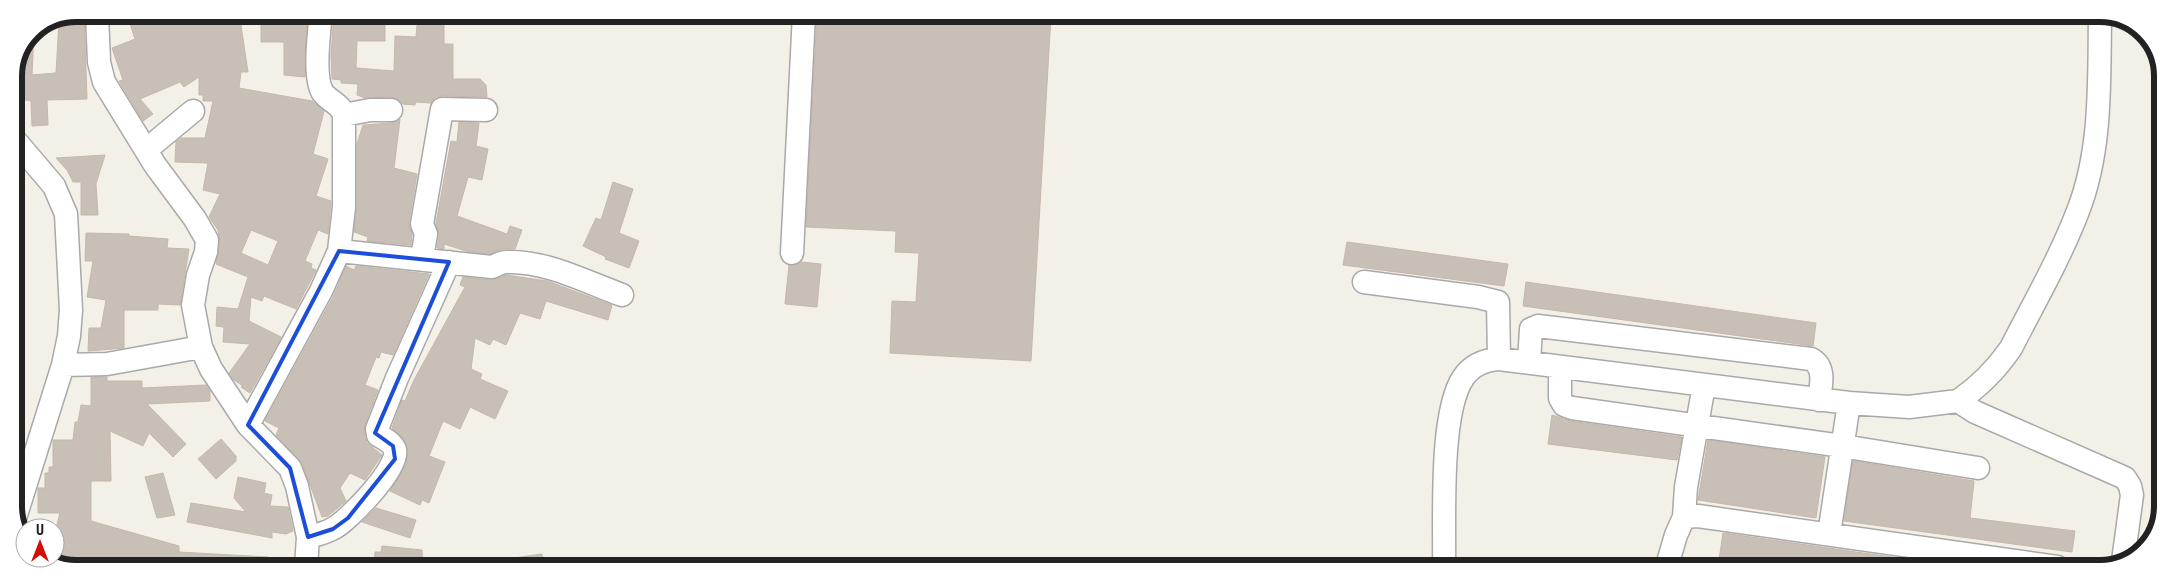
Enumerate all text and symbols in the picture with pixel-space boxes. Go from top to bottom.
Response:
north arrow [15,518,65,568]
text: U [36,522,44,538]

